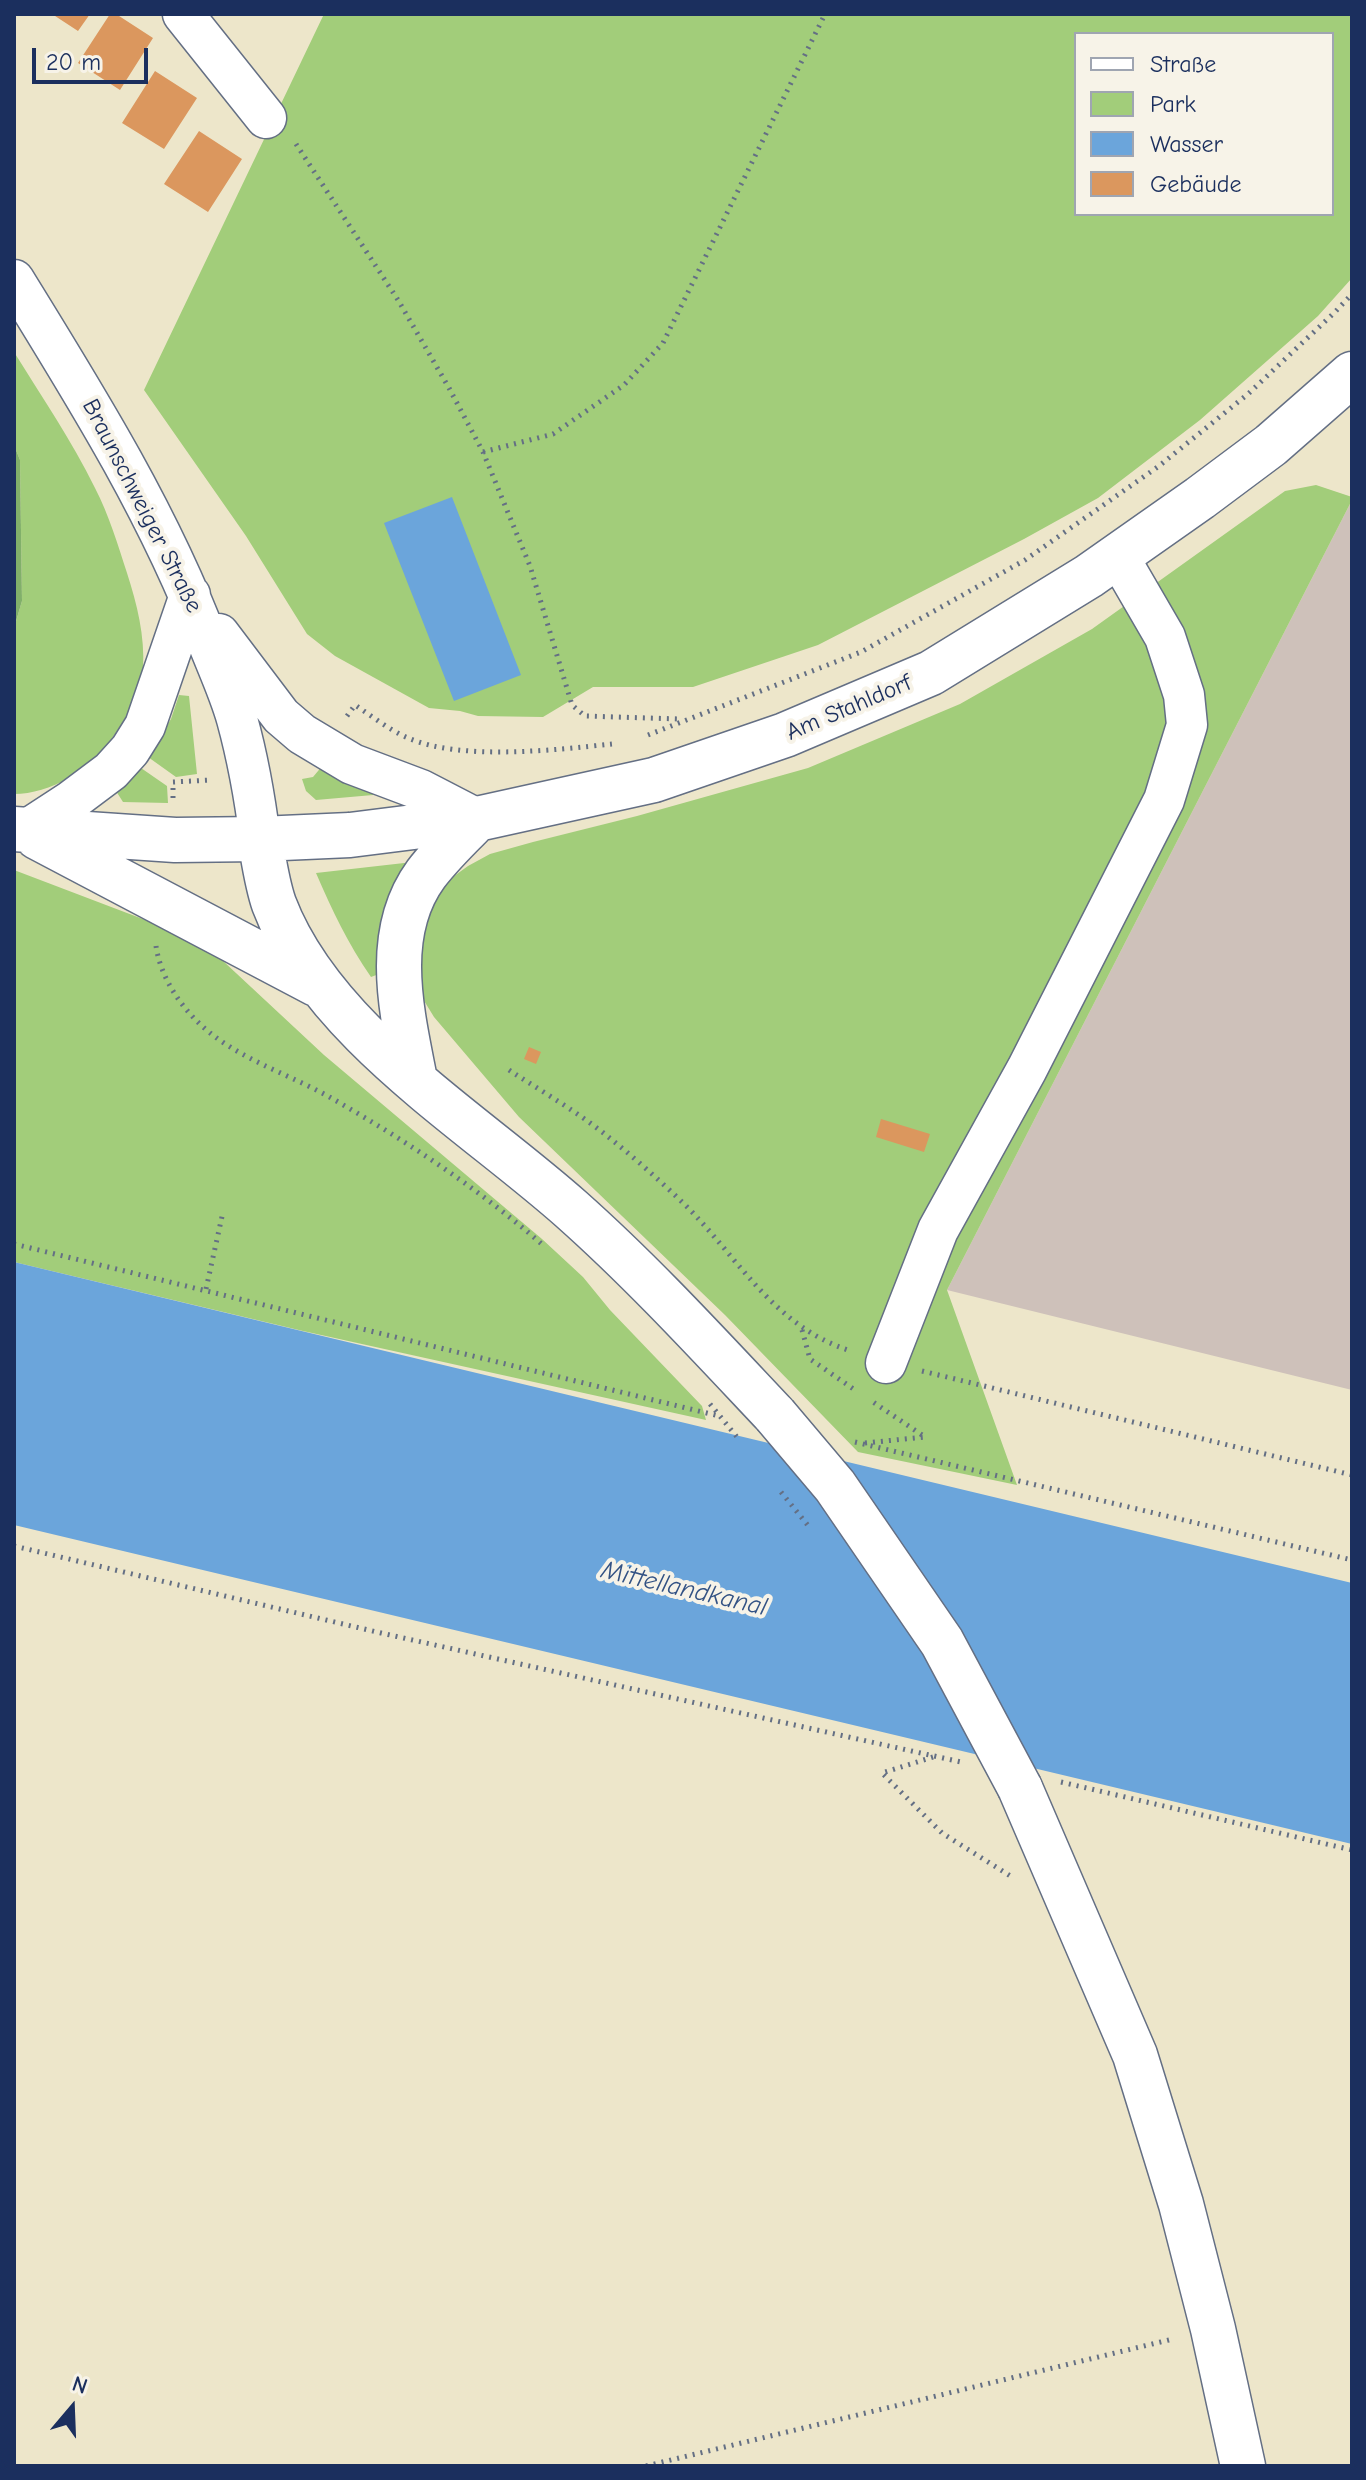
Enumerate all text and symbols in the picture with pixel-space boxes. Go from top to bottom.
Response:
scale bar [36,32,152,82]
legend [1074,32,1334,216]
text: 20 m [46,48,101,76]
text: Straße [1150,50,1216,78]
text: Park [1150,90,1196,118]
text: Wasser [1150,130,1223,158]
text: Gebäude [1150,170,1241,198]
street label: Braunschweiger Straße [76,394,208,618]
street label: Am Stahldorf [782,669,916,747]
water label: Mittellandkanal [598,1555,770,1623]
north arrow [32,2368,112,2448]
text: N [69,2371,91,2400]

